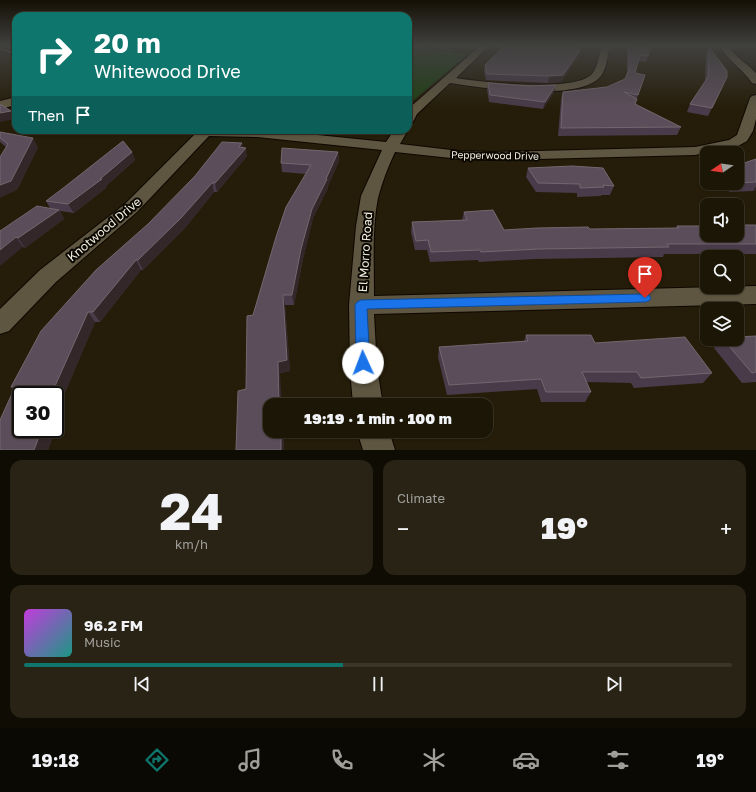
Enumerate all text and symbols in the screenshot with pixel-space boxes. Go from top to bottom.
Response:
text: 20 m [94,26,161,59]
icon: right [28,28,80,80]
text: Whitewood Drive [94,60,241,82]
icon: arrive [72,104,94,126]
text: Then [28,106,64,124]
north arrow [700,146,744,190]
map controls [700,146,744,346]
street label: Pepperwood Drive [451,148,539,162]
street label: Knotwood Drive [64,194,144,264]
button: sound [700,198,744,242]
street label: El Morro Road [355,211,375,293]
button: search [700,250,744,294]
pin [628,257,662,298]
icon: arrive [634,263,656,285]
button: layers [700,302,744,346]
position arrow [342,342,384,384]
speed limit sign: 30 [12,386,64,438]
text: 19:19 · 1 min · 100 m [304,409,452,427]
text: 24 [159,479,224,541]
text: Climate [397,490,445,506]
text: 19° [541,510,588,546]
text: − [397,515,409,542]
text: + [720,515,732,542]
text: km/h [175,536,208,552]
text: 96.2 FM [84,616,143,634]
text: Music [84,634,121,650]
icon: previous [131,673,153,695]
icon: pause [367,673,389,695]
icon: next [603,673,625,695]
icon: directions [143,746,171,774]
icon: music [236,746,264,774]
icon: phone [328,746,356,774]
icon: climate [420,746,448,774]
icon: car [512,746,540,774]
icon: filters [604,746,632,774]
text: 19:18 [32,749,79,771]
text: 19° [696,749,724,771]

